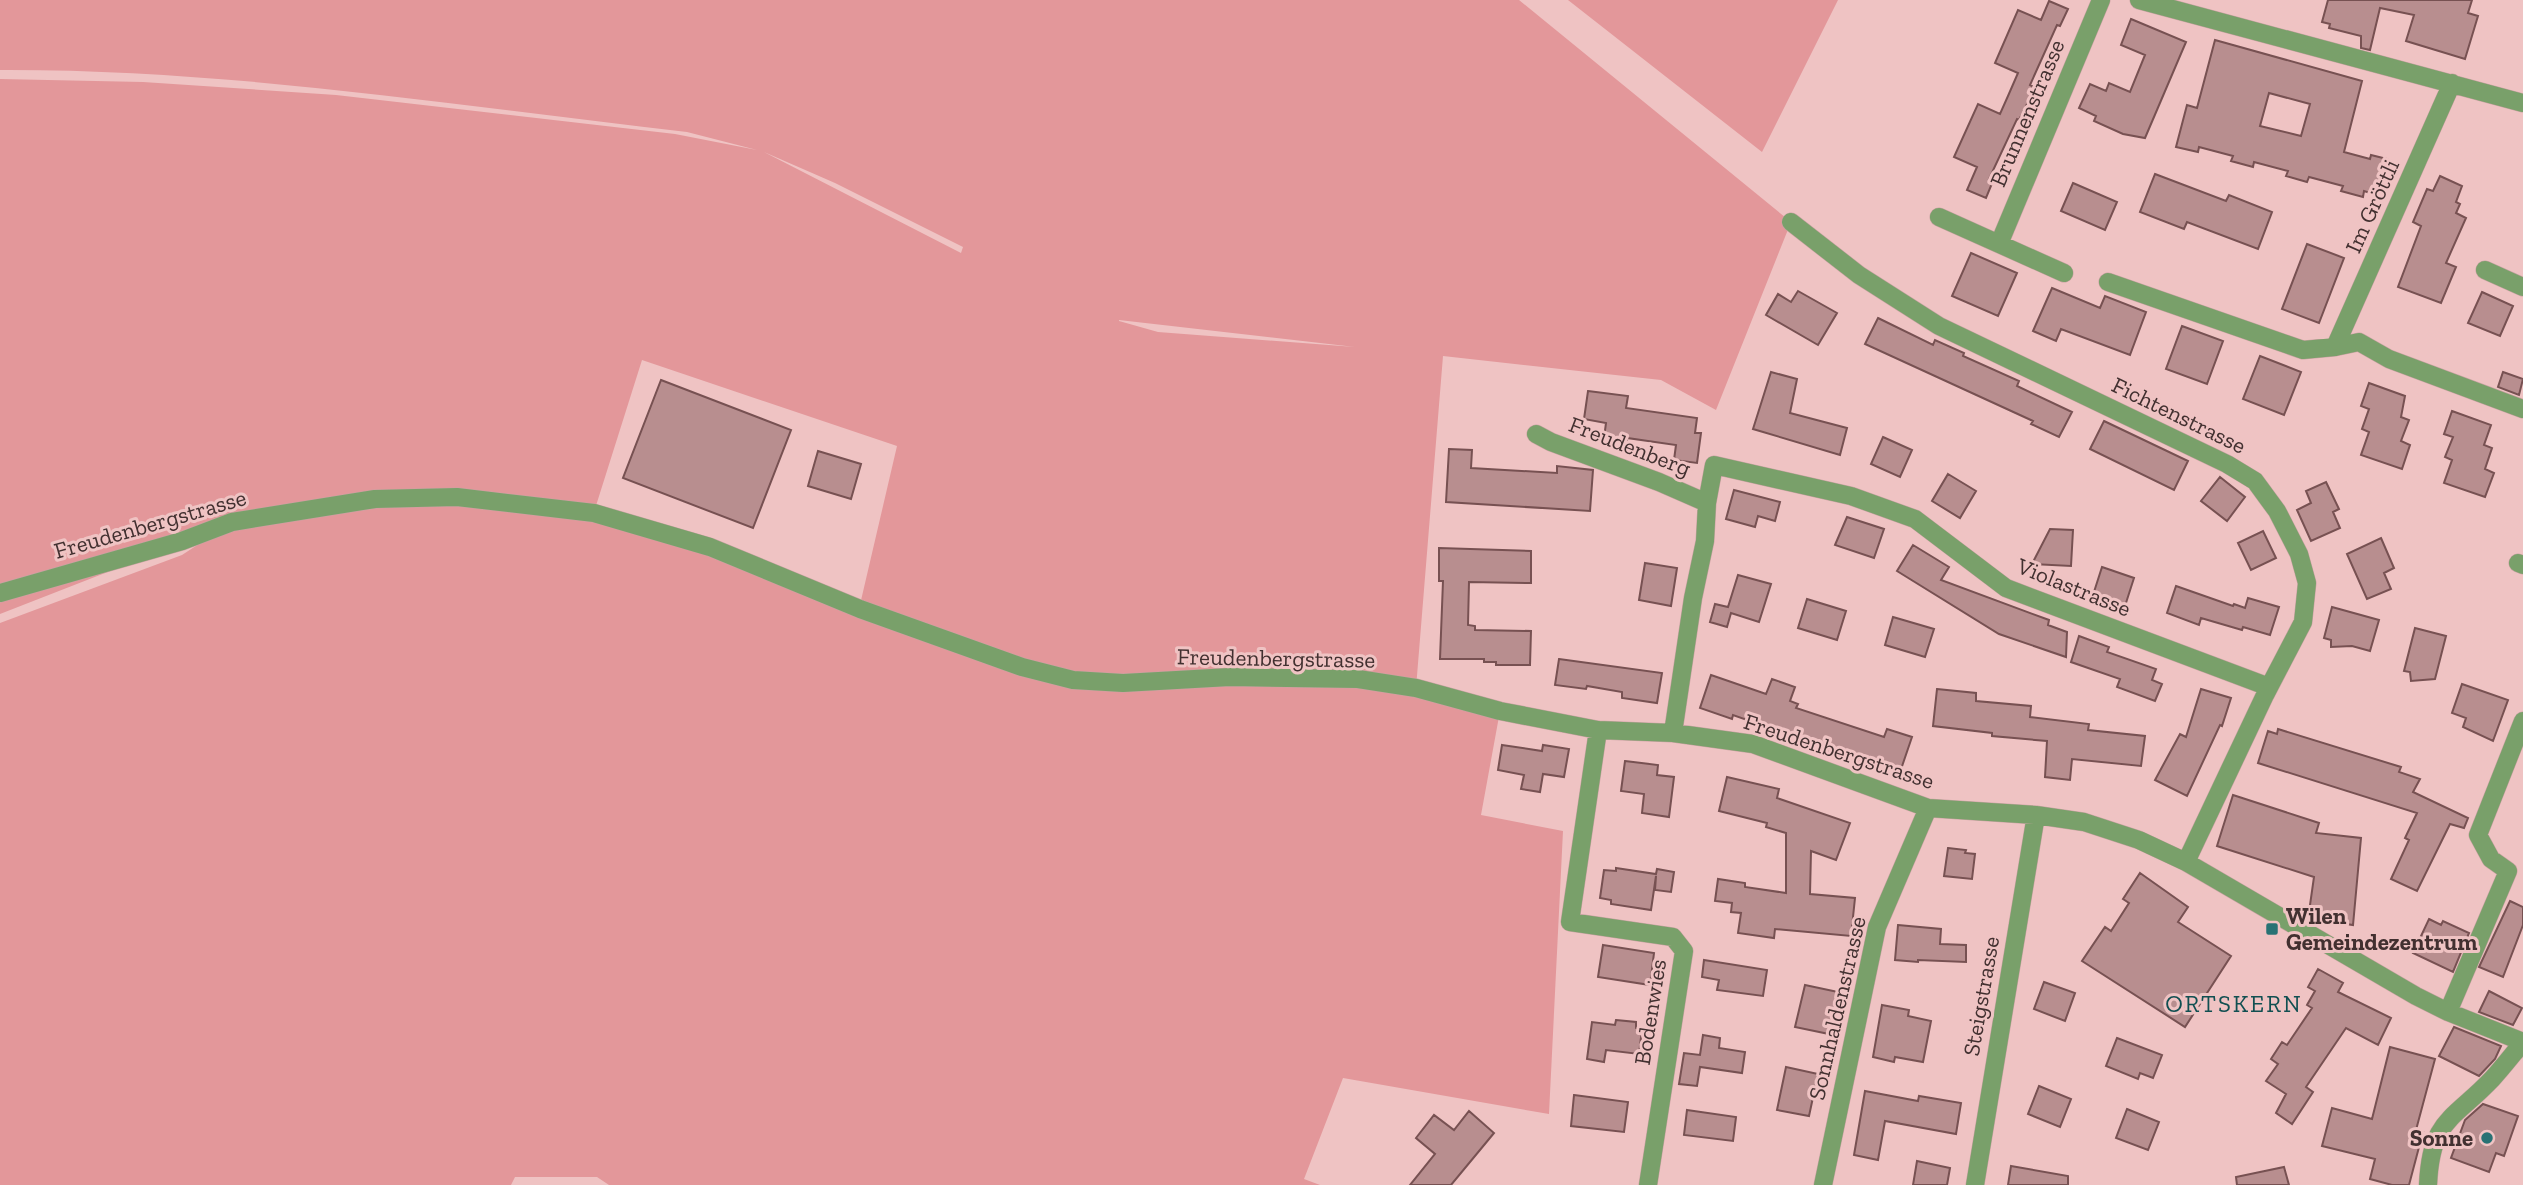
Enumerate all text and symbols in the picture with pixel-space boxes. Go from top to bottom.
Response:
street label: Brunnenstrasse [1983,35,2071,191]
street label: Im Gröttli [2339,155,2405,257]
street label: Fichtenstrasse [2107,370,2251,460]
street label: Freudenberg [1565,410,1695,482]
street label: Freudenbergstrasse [51,483,249,565]
street label: Violastrasse [2012,551,2135,623]
street label: Freudenbergstrasse [1177,642,1375,674]
street label: Freudenbergstrasse [1740,707,1938,795]
place label: Wilen Gemeindezentrum [2286,902,2477,956]
street label: Sonnhaldenstrasse [1802,914,1872,1102]
marker: Wilen Gemeindezentrum [2264,921,2280,937]
street label: Steigstrasse [1957,934,2005,1058]
street label: Bodenwies [1628,957,1672,1067]
district label: ORTSKERN [2165,989,2303,1018]
place label: Sonne [2410,1124,2473,1152]
marker: Sonne [2479,1130,2495,1146]

